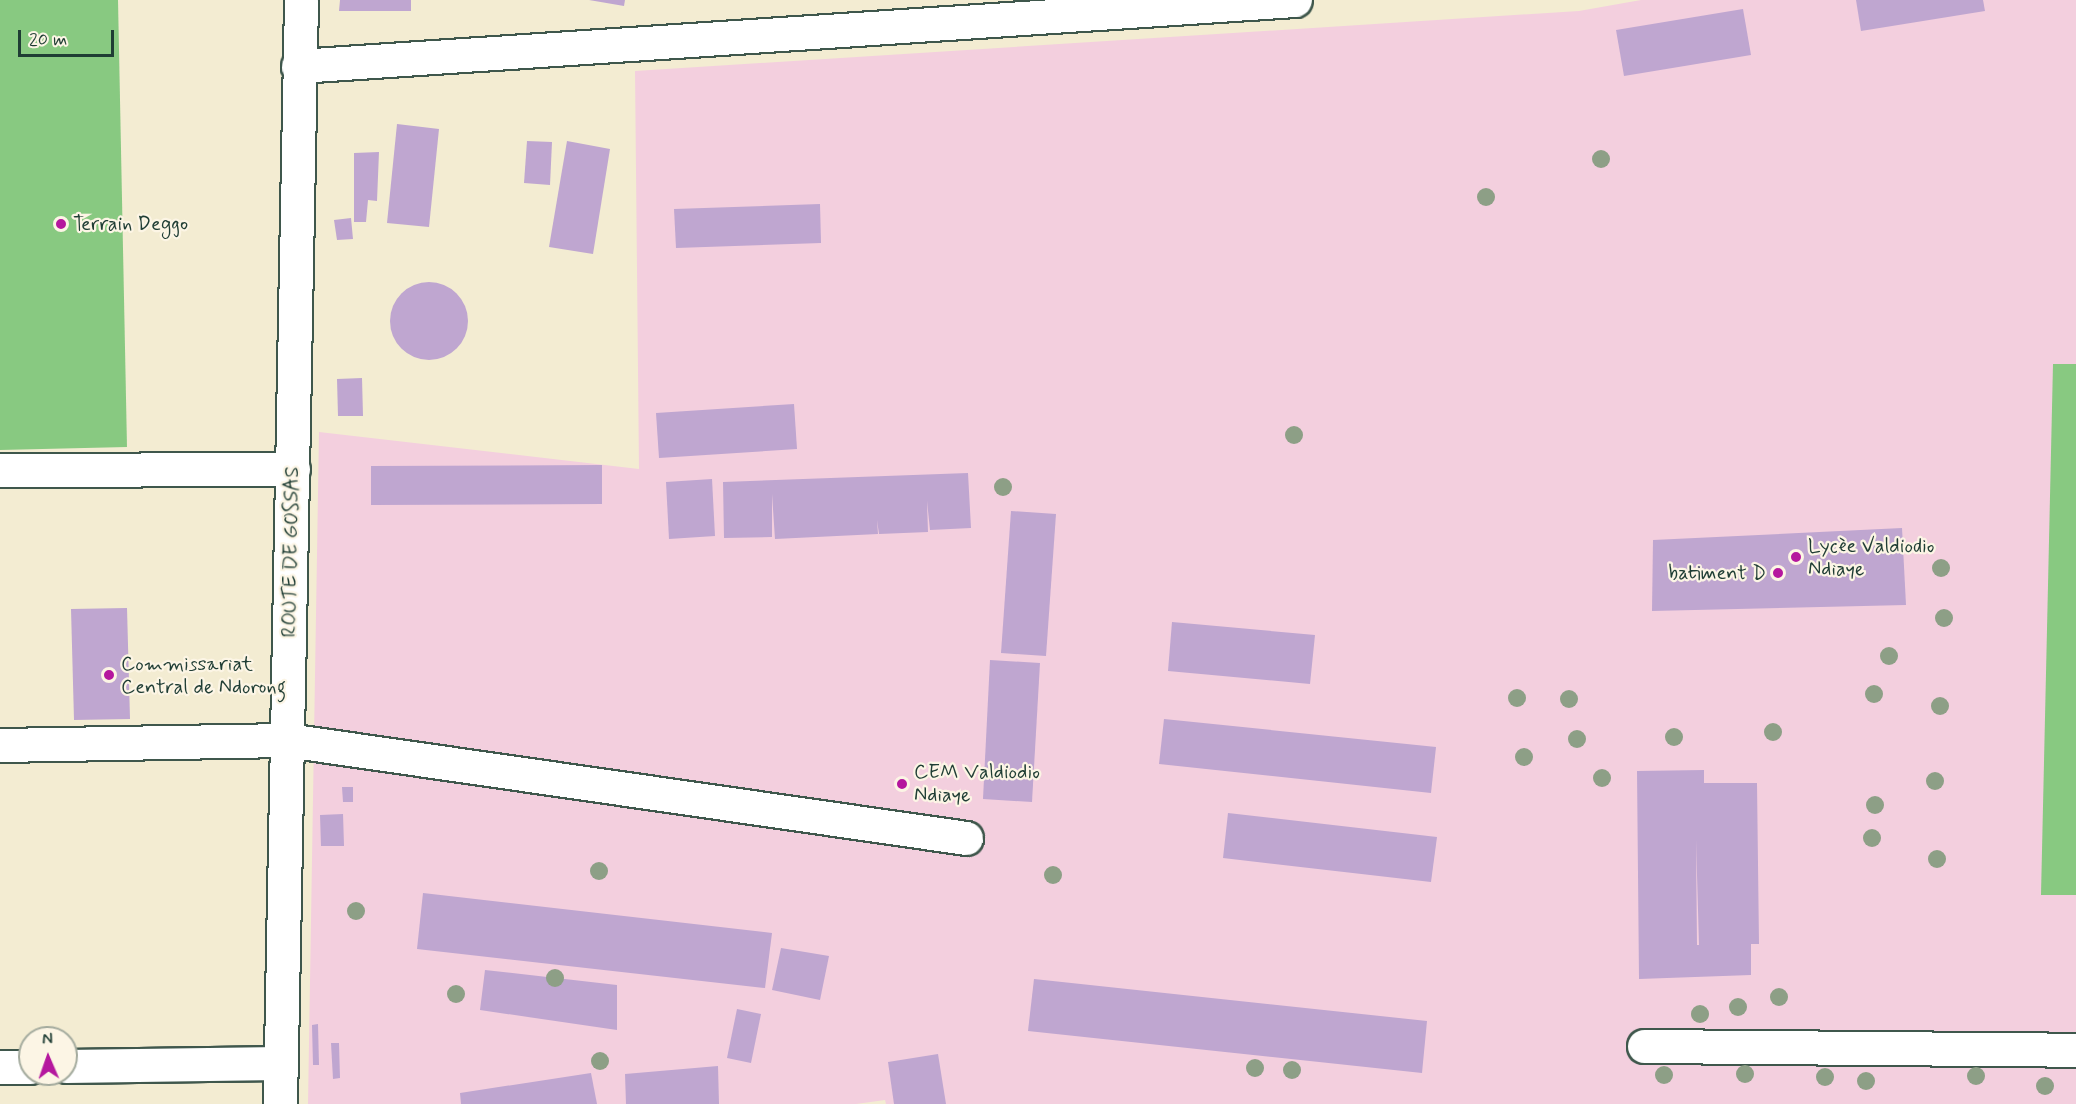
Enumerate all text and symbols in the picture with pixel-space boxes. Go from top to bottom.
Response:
scale bar [21,18,117,56]
text: 20 m [29,28,67,52]
place label: Terrain Deggo [73,212,188,236]
marker: Terrain Deggo [54,217,68,231]
street label: ROUTE DE GOSSAS [278,467,304,637]
place label: Lycèe Valdiodio Ndiaye [1808,534,1934,581]
marker: Lycèe Valdiodio Ndiaye [1789,550,1803,564]
place label: batiment D [1668,561,1766,585]
marker: batiment D [1771,566,1785,580]
place label: Commissariat Central de Ndorong [121,652,285,699]
marker: Commissariat Central de Ndorong [102,668,116,682]
place label: CEM Valdiodio Ndiaye [914,760,1036,807]
marker: CEM Valdiodio Ndiaye [895,777,909,791]
north arrow [18,1026,78,1086]
text: N [42,1029,53,1050]

